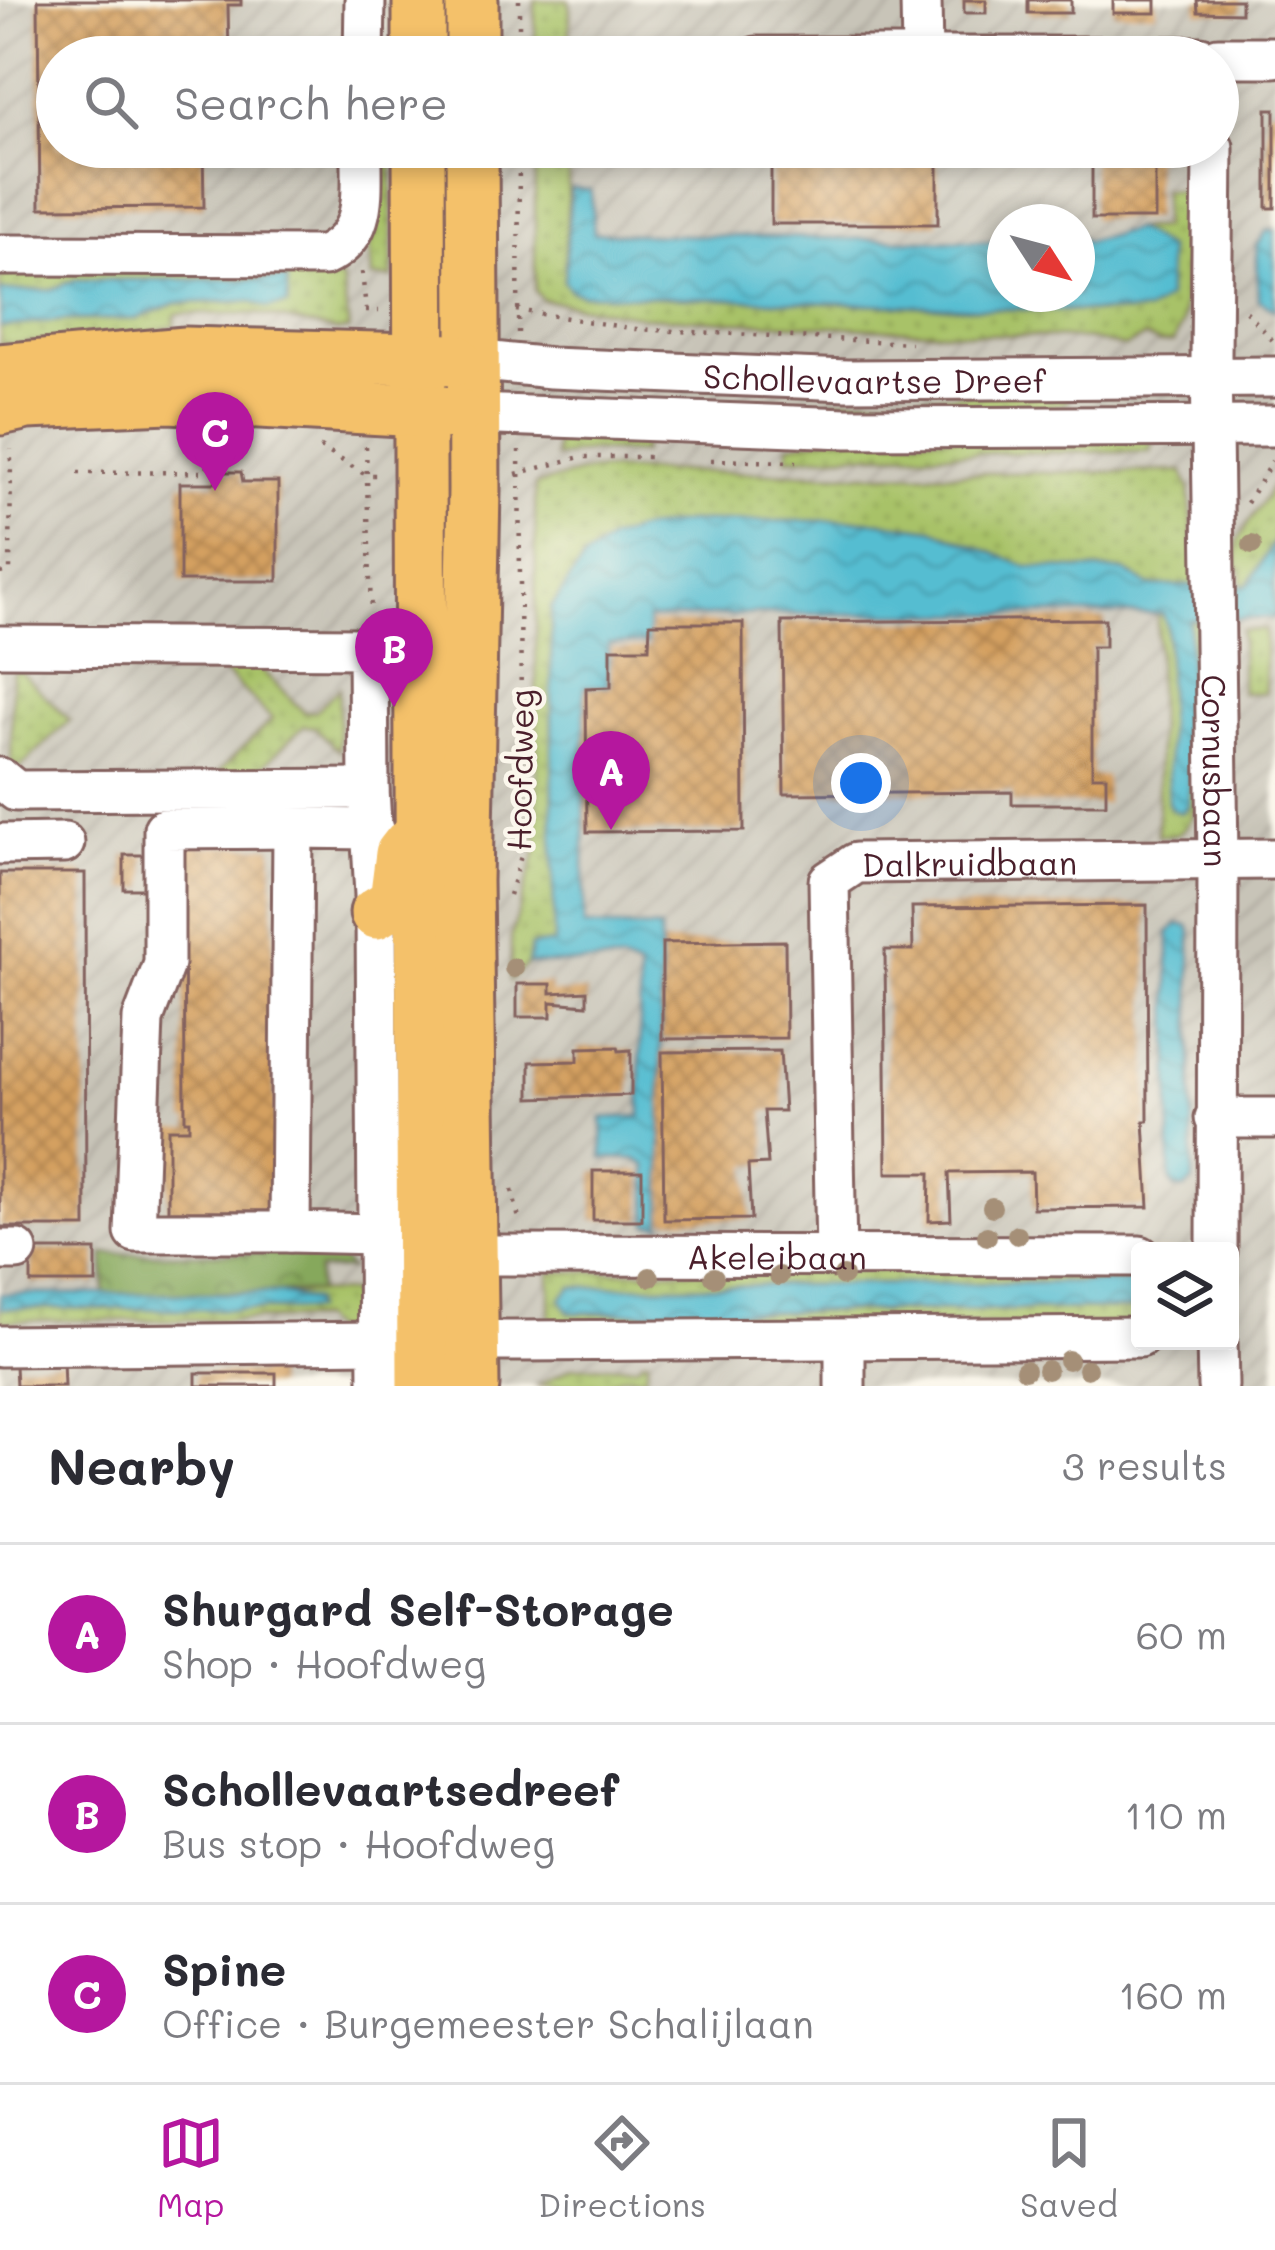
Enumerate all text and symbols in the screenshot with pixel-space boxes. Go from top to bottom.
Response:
search box [36,36,1239,168]
icon: search [78,69,144,135]
text: Search here [174,73,448,131]
north arrow [987,204,1095,312]
street label: Schollevaartse Dreef [702,353,1047,402]
pin: C [176,392,254,491]
pin: B [355,608,433,707]
street label: Cornusbaan [1194,674,1240,868]
street label: Hoofdweg [496,689,542,851]
pin: A [572,731,650,830]
your location [831,753,891,813]
street label: Dalkruidbaan [862,839,1077,884]
street label: Akeleibaan [687,1234,867,1277]
map controls [1131,1242,1239,1350]
button: layers [1131,1242,1239,1350]
text: Nearby [48,1431,235,1498]
text: 3 results [1062,1439,1227,1490]
text: Shurgard Self-Storage [162,1579,674,1637]
text: A [73,1608,101,1659]
text: 60 m [1136,1608,1227,1659]
text: Shop · Hoofdweg [162,1637,486,1688]
text: Schollevaartsedreef [162,1759,619,1817]
text: B [74,1788,100,1839]
text: 110 m [1125,1788,1227,1839]
text: Bus stop · Hoofdweg [162,1817,555,1868]
text: Spine [162,1939,286,1997]
text: C [73,1968,101,2019]
text: 160 m [1118,1968,1227,2019]
text: Office · Burgemeester Schalijlaan [162,1997,814,2048]
tab: Map [157,2110,224,2225]
tab: Directions [538,2110,706,2225]
tab: Saved [1020,2110,1118,2225]

